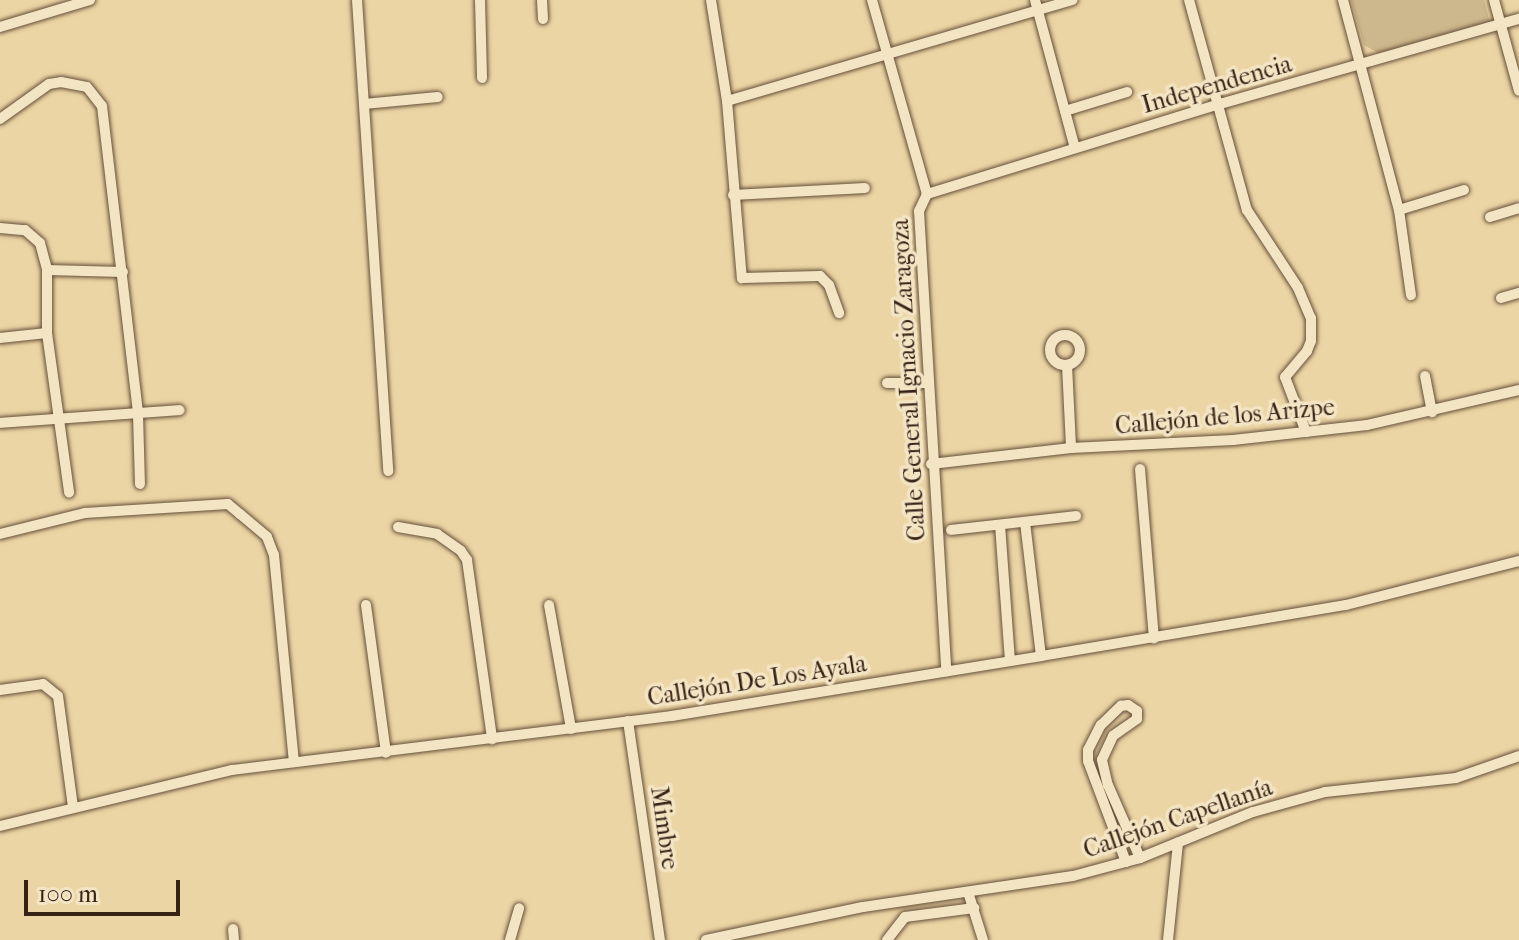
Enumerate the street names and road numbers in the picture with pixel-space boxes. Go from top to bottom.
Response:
street label: Independencia [1139,50,1295,120]
street label: Calle General Ignacio Zaragoza [886,218,932,542]
street label: Callejón de los Arizpe [1114,393,1336,441]
street label: Callejón De Los Ayala [645,649,869,713]
street label: Callejón Capellanía [1080,773,1276,865]
street label: Mimbre [644,785,684,871]

